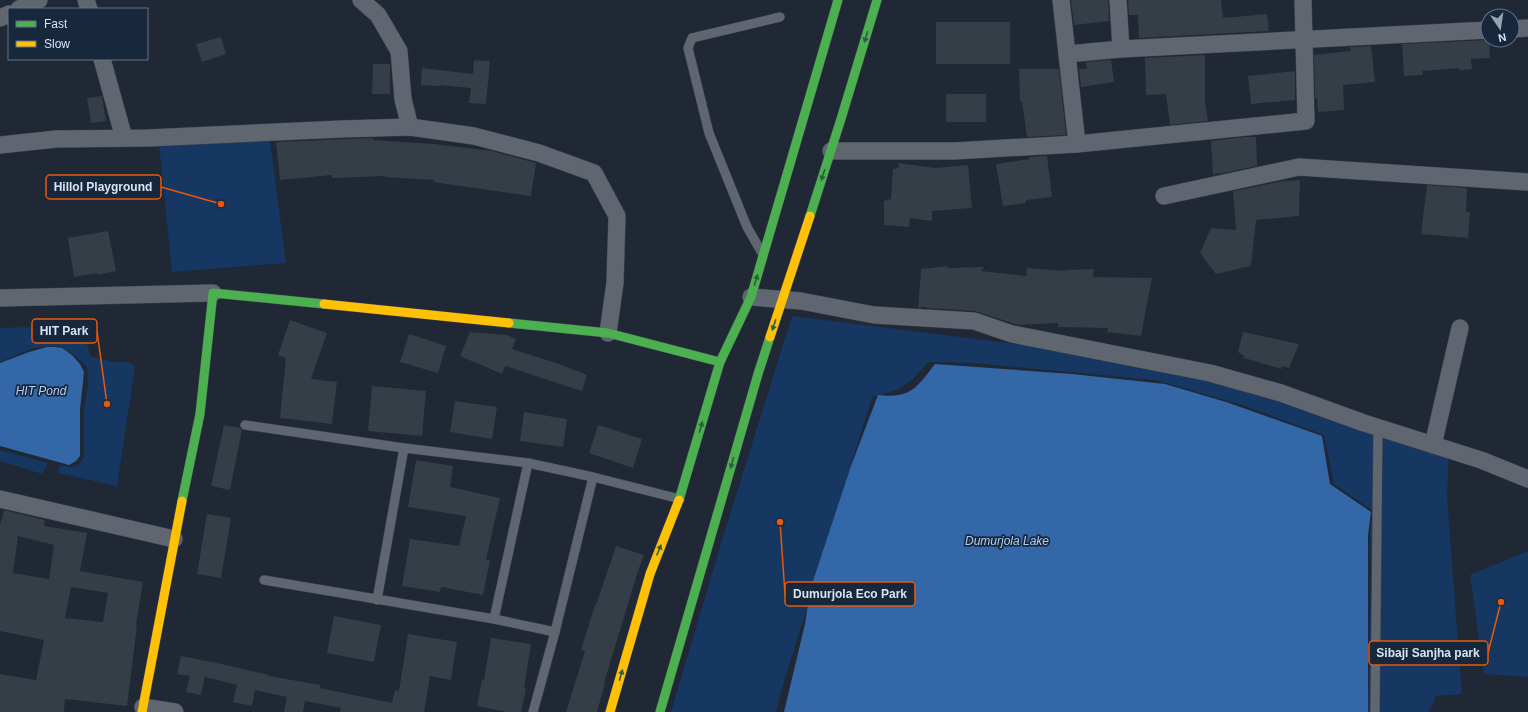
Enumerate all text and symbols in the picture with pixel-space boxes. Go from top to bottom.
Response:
legend [8,8,148,60]
north arrow [1480,8,1520,48]
text: Fast [44,17,68,31]
text: N [1497,31,1507,44]
one-way arrow [863,32,869,44]
text: Slow [44,37,70,51]
one-way arrow [820,169,826,181]
callout: Hillol Playground [46,175,161,199]
text: Hillol Playground [54,180,152,194]
one-way arrow [753,274,759,286]
callout: HIT Park [32,319,97,343]
one-way arrow [770,319,776,331]
text: HIT Park [40,324,89,338]
water label: HIT Pond [16,384,67,398]
one-way arrow [698,421,704,433]
one-way arrow [729,457,735,469]
water label: Dumurjola Lake [965,534,1049,548]
one-way arrow [657,544,663,556]
callout: Dumurjola Eco Park [785,582,915,606]
text: Dumurjola Eco Park [793,587,907,601]
callout: Sibaji Sanjha park [1369,641,1488,665]
text: Sibaji Sanjha park [1376,646,1480,660]
one-way arrow [618,668,624,680]

